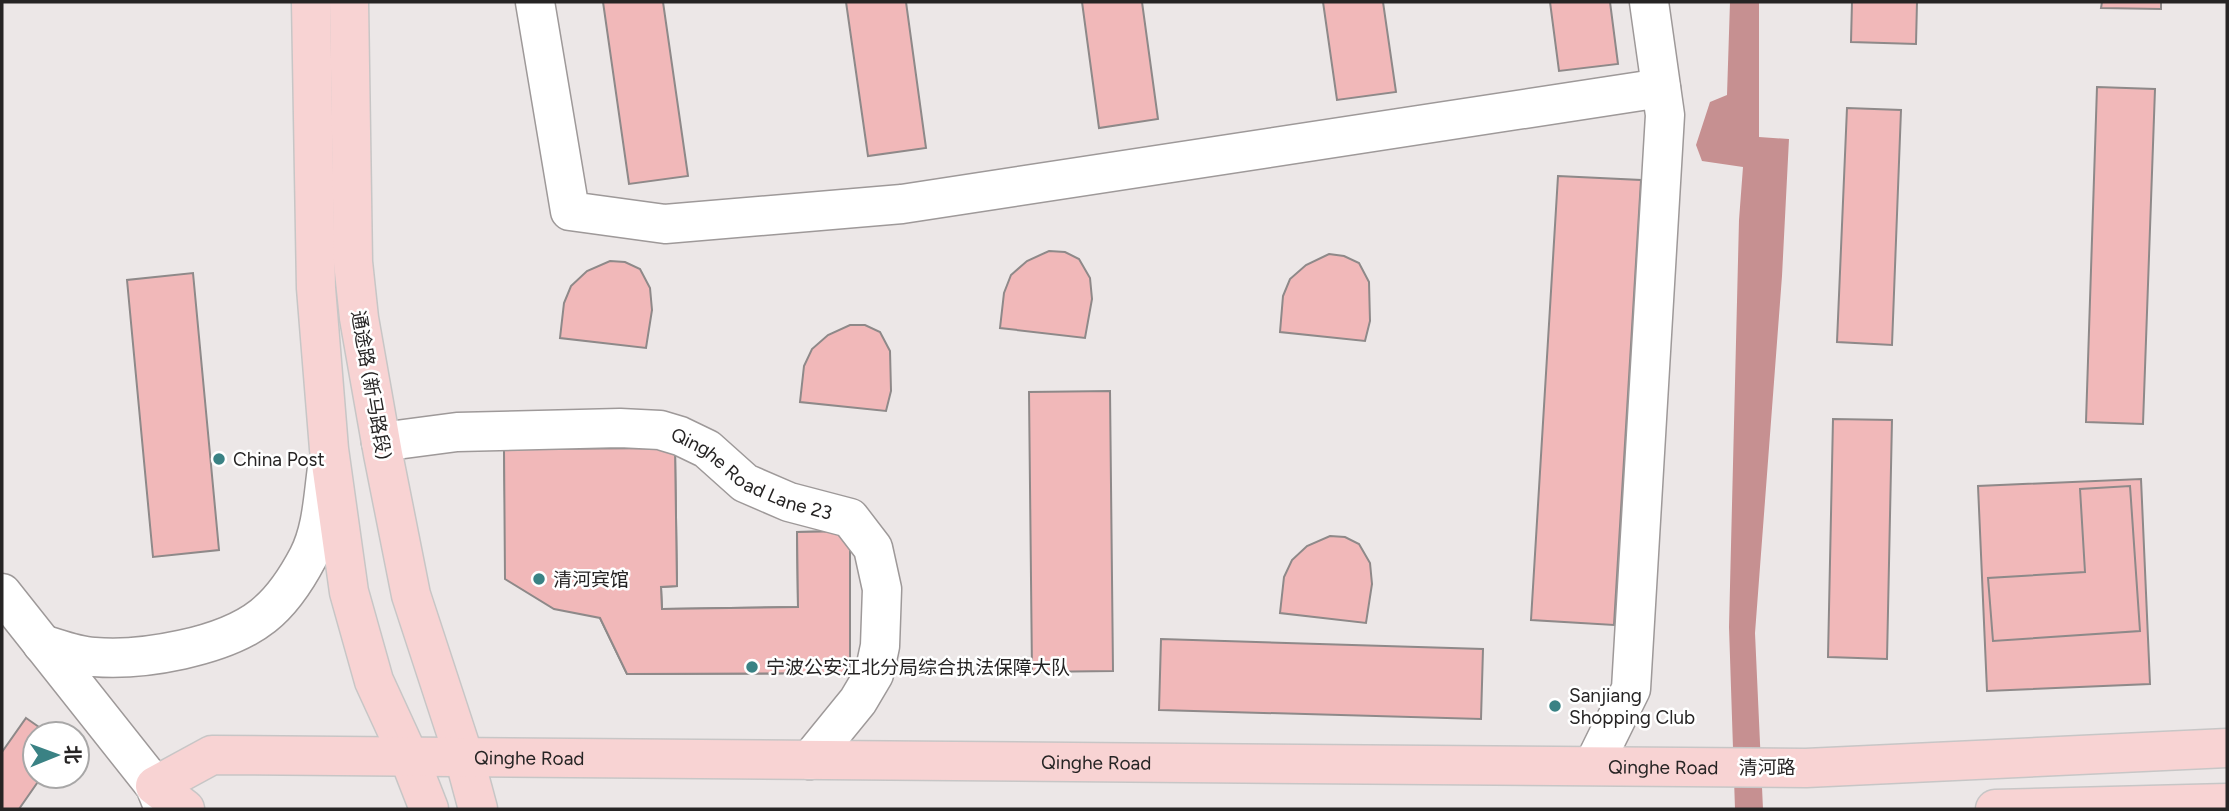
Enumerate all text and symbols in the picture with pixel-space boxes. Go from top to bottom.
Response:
street label: 通途路 (新马路段) [347,309,395,461]
street label: Qinghe Road Lane 23 [669,423,835,524]
place label: China Post [233,448,325,471]
marker: China Post [211,451,227,467]
place label: 清河宾馆 [553,568,629,591]
marker: 清河宾馆 [531,571,547,587]
place label: 宁波公安江北分局综合执法保障大队 [766,656,1070,679]
marker: 宁波公安江北分局综合执法保障大队 [744,659,760,675]
place label: Sanjiang Shopping Club [1569,684,1695,729]
marker: Sanjiang Shopping Club [1547,698,1563,714]
north arrow [21,720,91,790]
text: 北 [61,745,84,764]
street label: Qinghe Road [474,746,585,770]
street label: Qinghe Road [1041,750,1152,774]
street label: Qinghe Road [1608,755,1719,779]
street label: 清河路 [1738,756,1796,779]

